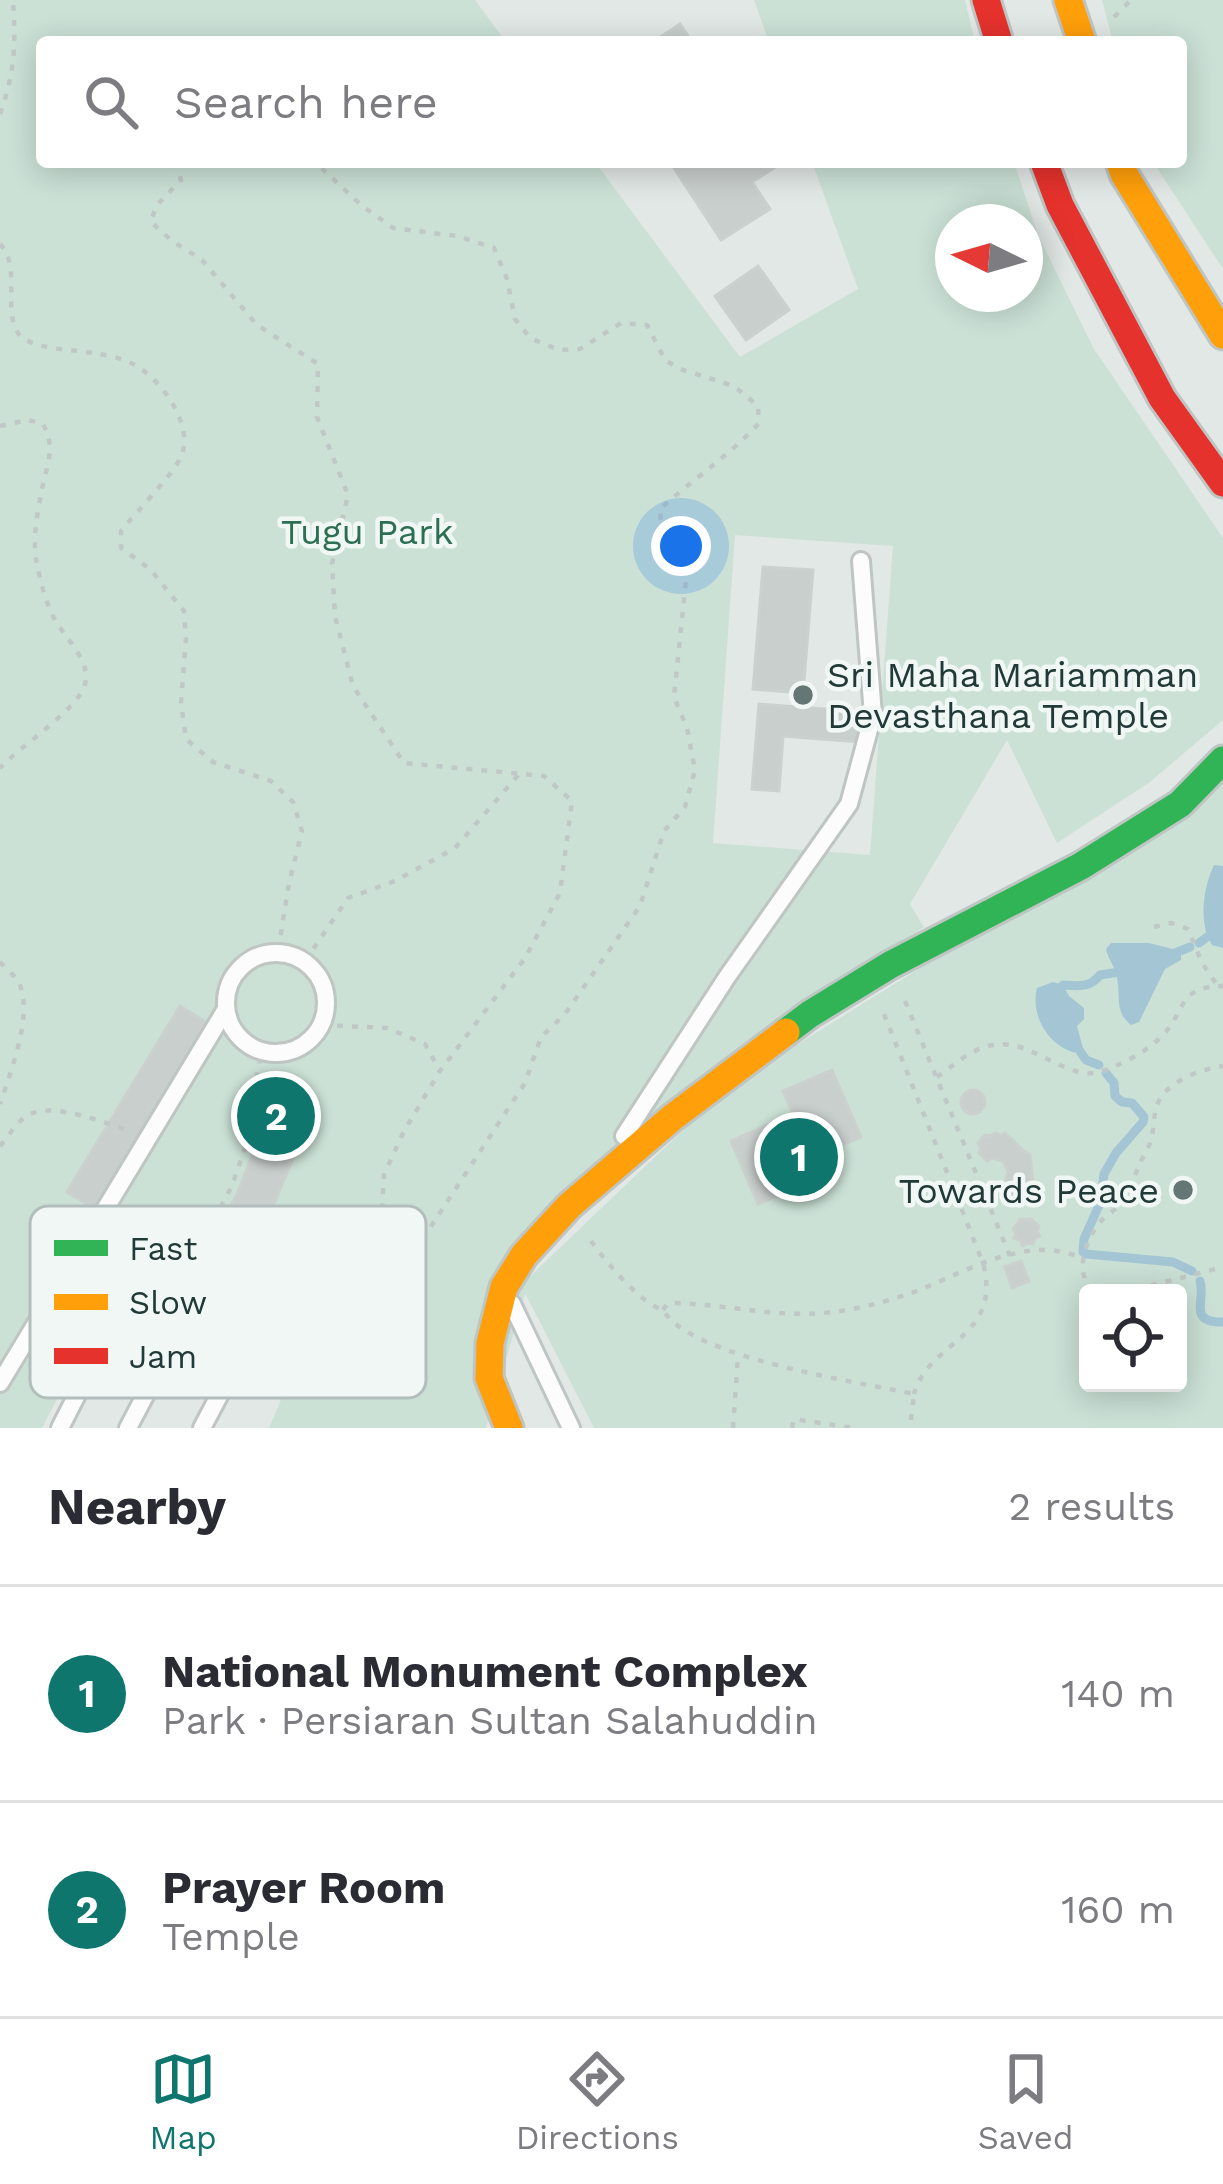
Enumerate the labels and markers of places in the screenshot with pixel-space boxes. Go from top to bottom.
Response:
place label: Sri Maha Mariamman Devasthana Temple [827,654,1198,737]
marker: Sri Maha Mariamman Devasthana Temple [790,682,816,708]
pin: 2 [237,1071,315,1161]
pin: 1 [760,1112,838,1202]
place label: Towards Peace [898,1170,1159,1212]
marker: Towards Peace [1170,1177,1196,1203]

